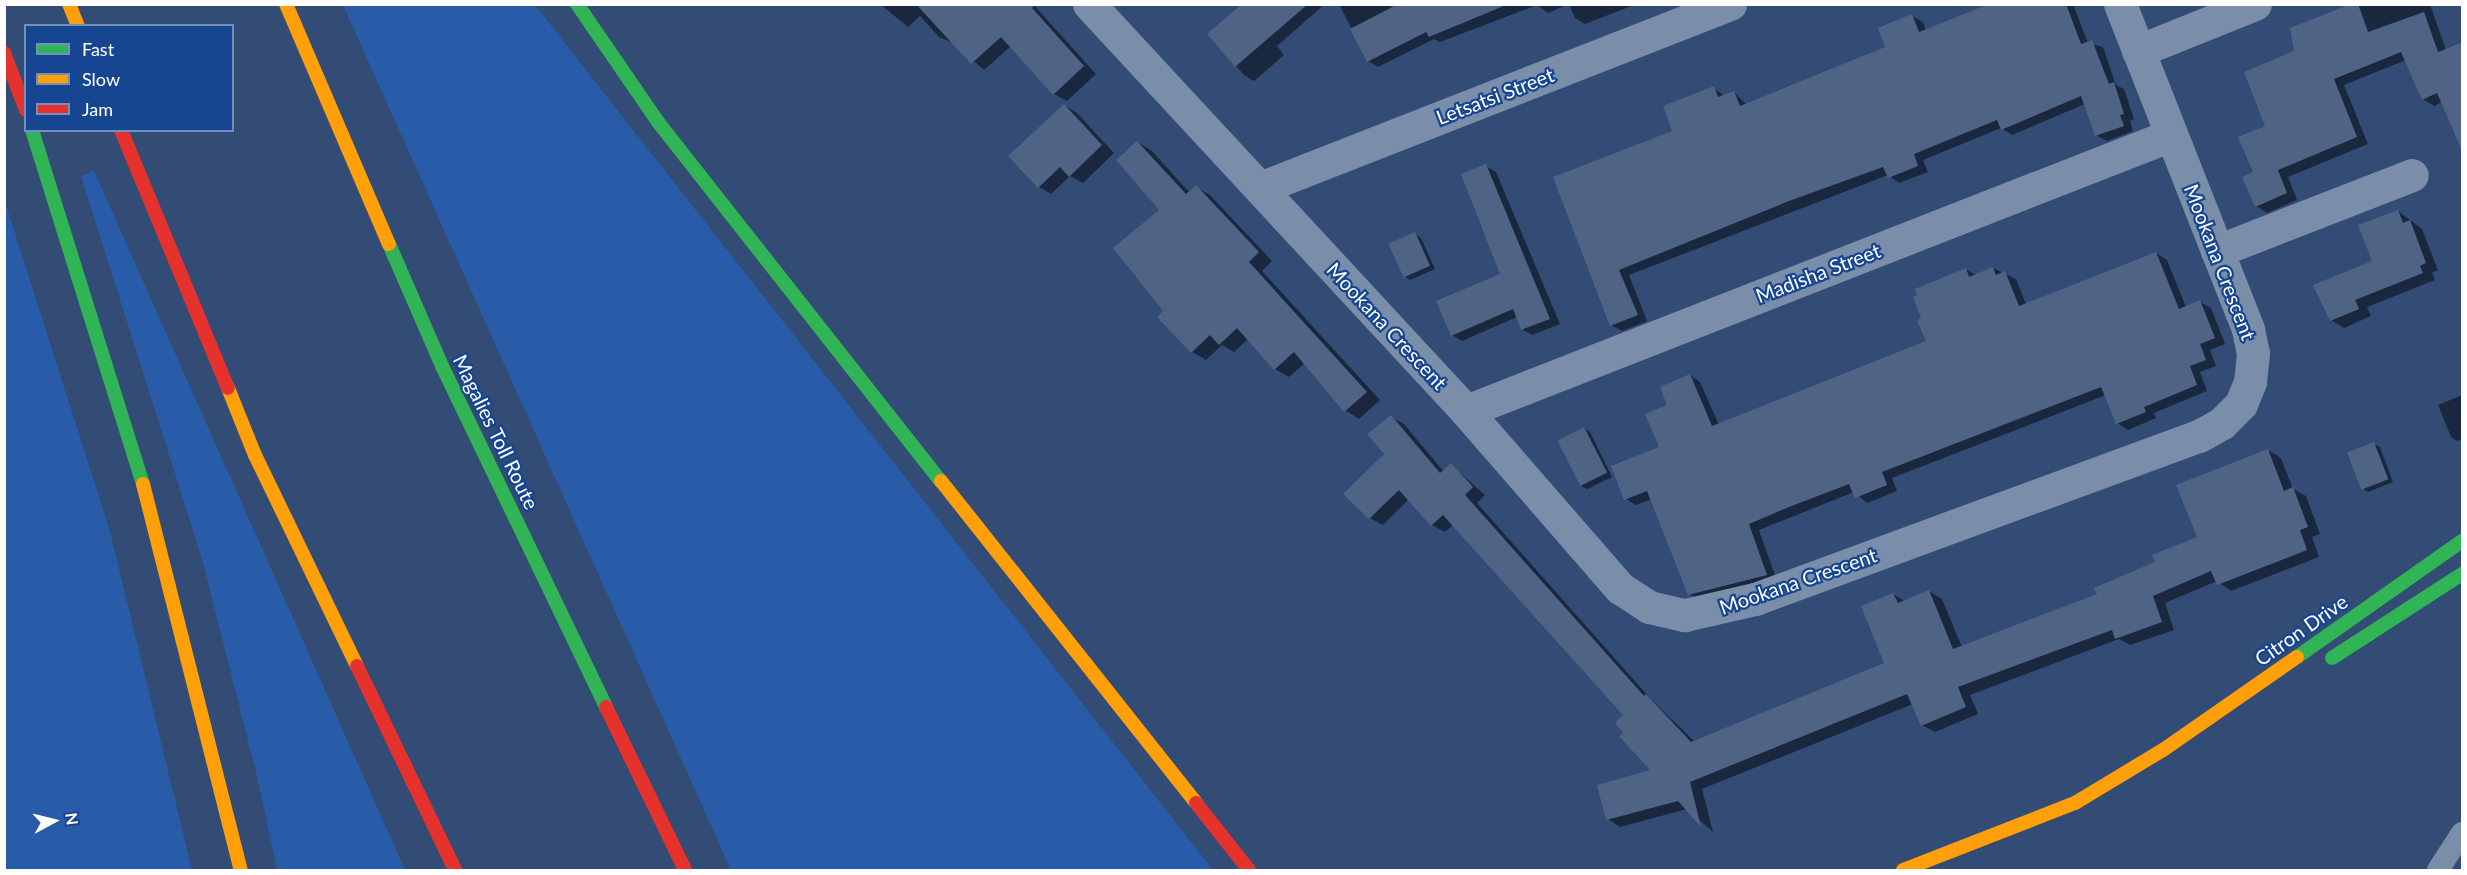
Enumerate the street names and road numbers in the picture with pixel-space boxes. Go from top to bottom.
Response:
street label: Letsatsi Street [1433,63,1557,129]
street label: Mookana Crescent [2179,181,2261,343]
street label: Madisha Street [1752,238,1884,308]
street label: Mookana Crescent [1322,258,1452,394]
street label: Magalies Toll Route [448,350,544,514]
street label: Mookana Crescent [1716,543,1880,619]
street label: Citron Drive [2250,589,2352,671]

